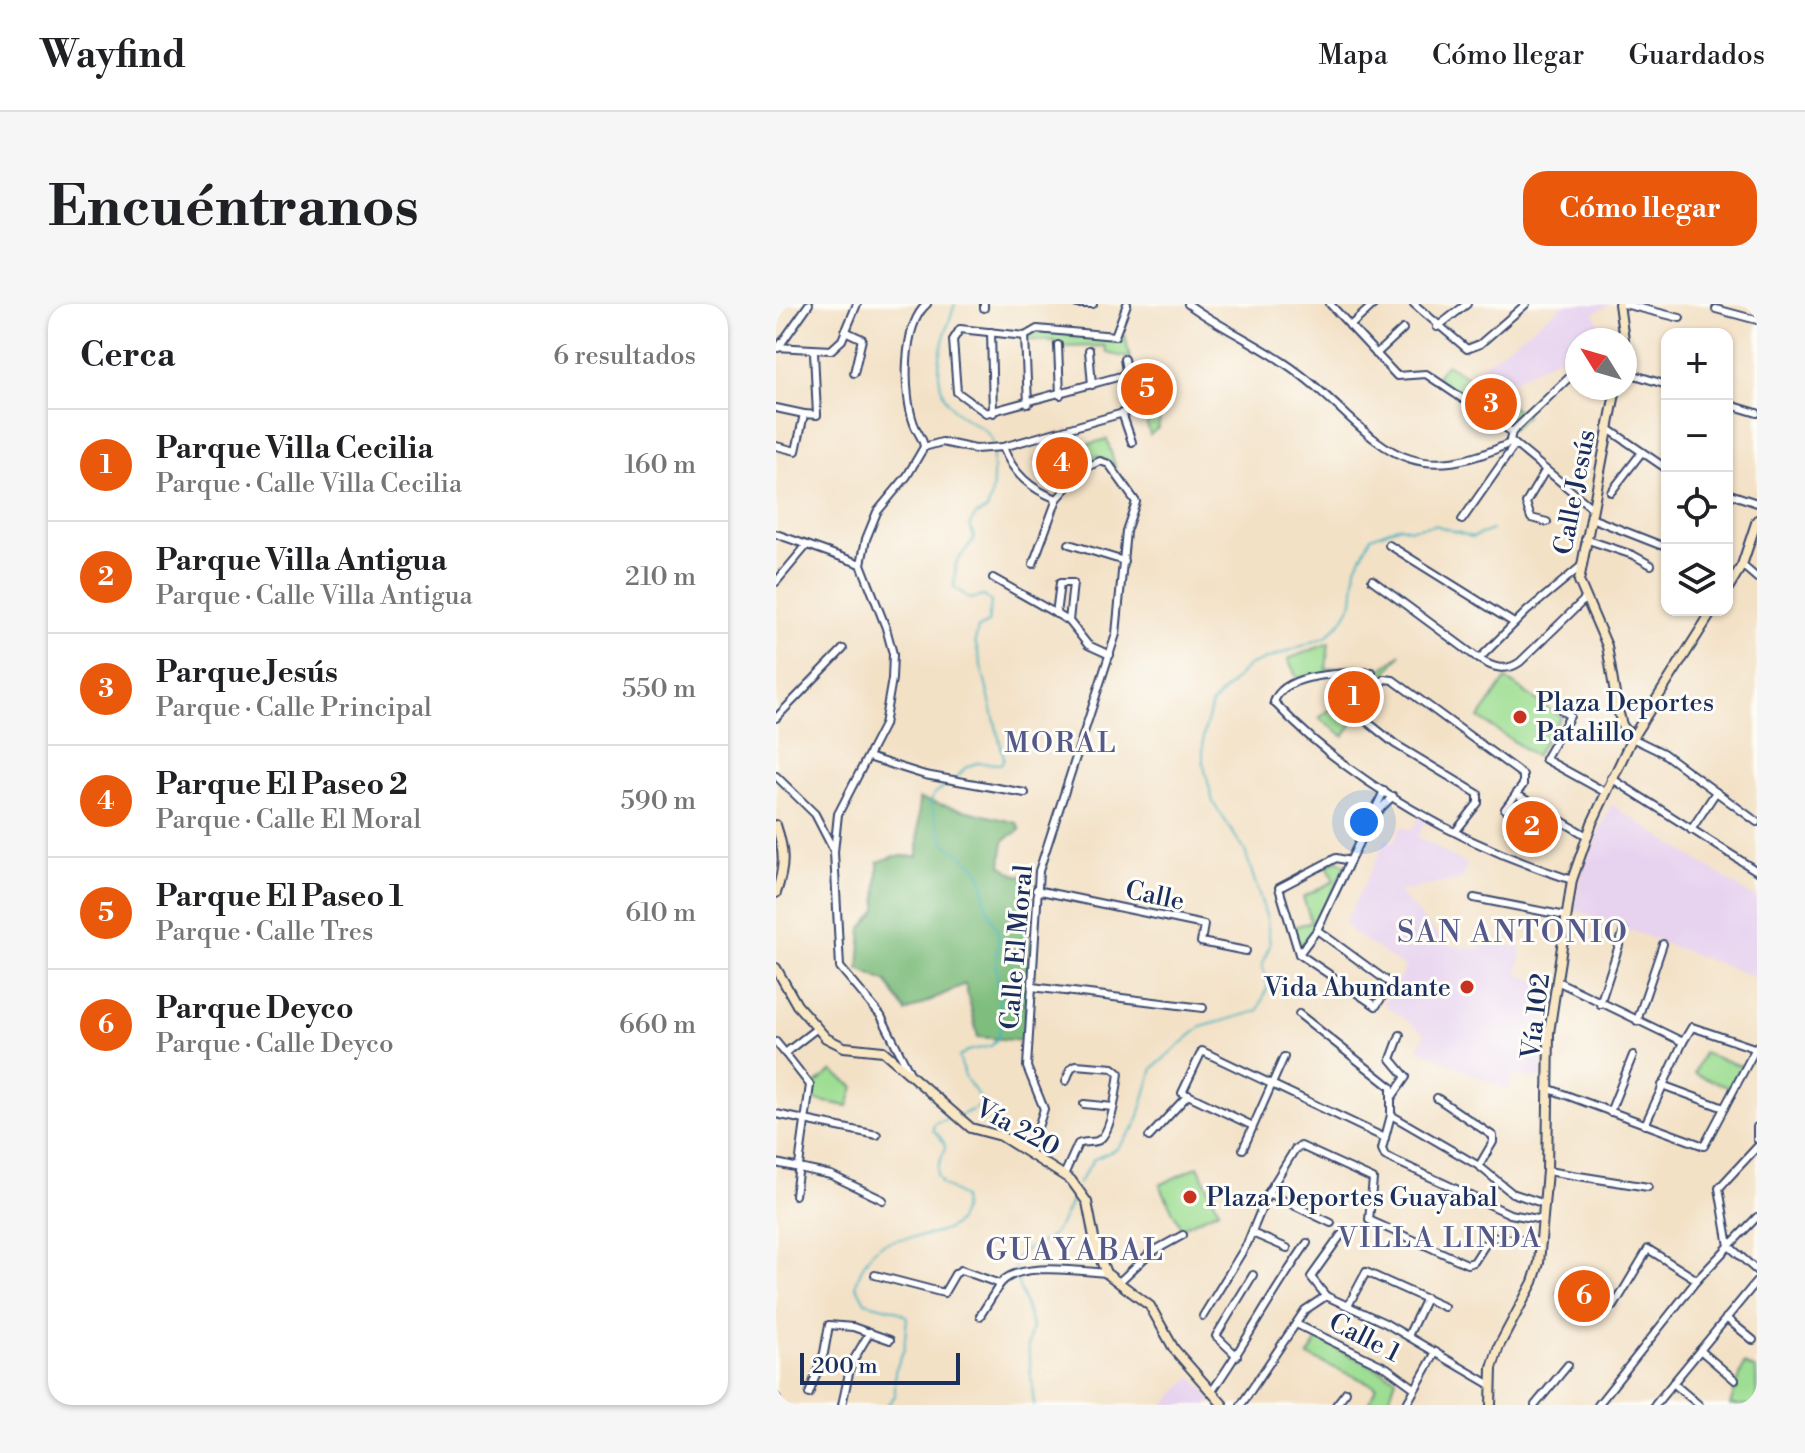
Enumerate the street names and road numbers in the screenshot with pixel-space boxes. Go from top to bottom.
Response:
street label: Calle Jesús [1547,427,1603,557]
street label: Calle El Moral [994,863,1040,1031]
street label: Calle [1122,874,1187,918]
street label: Vía 102 [1515,971,1557,1062]
street label: Vía 220 [969,1092,1065,1163]
street label: Calle 1 [1323,1306,1406,1369]

